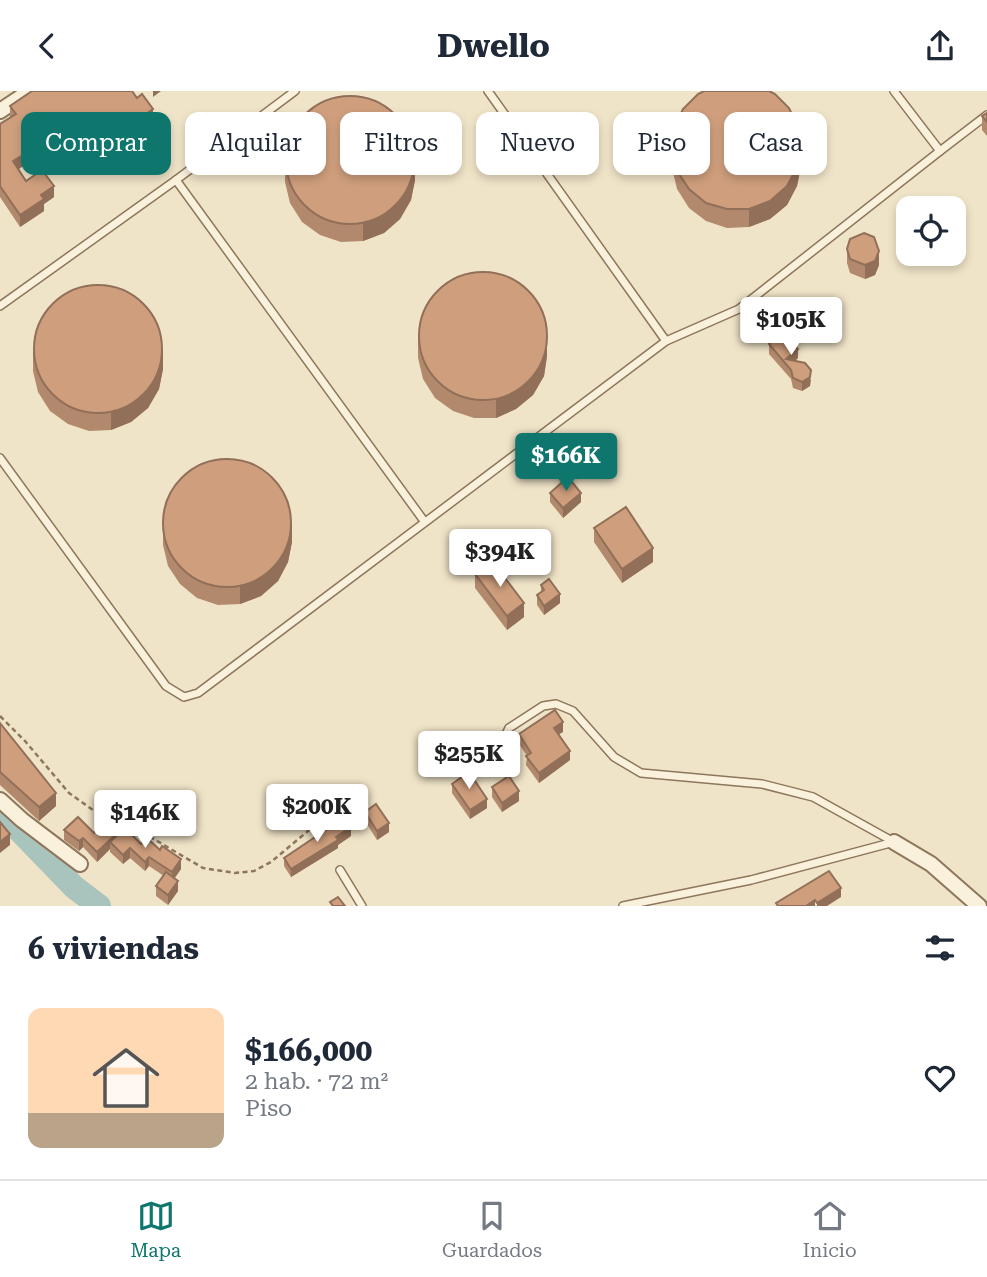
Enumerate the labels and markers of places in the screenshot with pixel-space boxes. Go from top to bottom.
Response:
pin: $105K [742,297,840,357]
pin: $166K [517,433,615,493]
pin: $394K [451,529,549,589]
pin: $255K [420,731,518,791]
pin: $200K [268,785,366,844]
pin: $146K [96,791,194,850]

